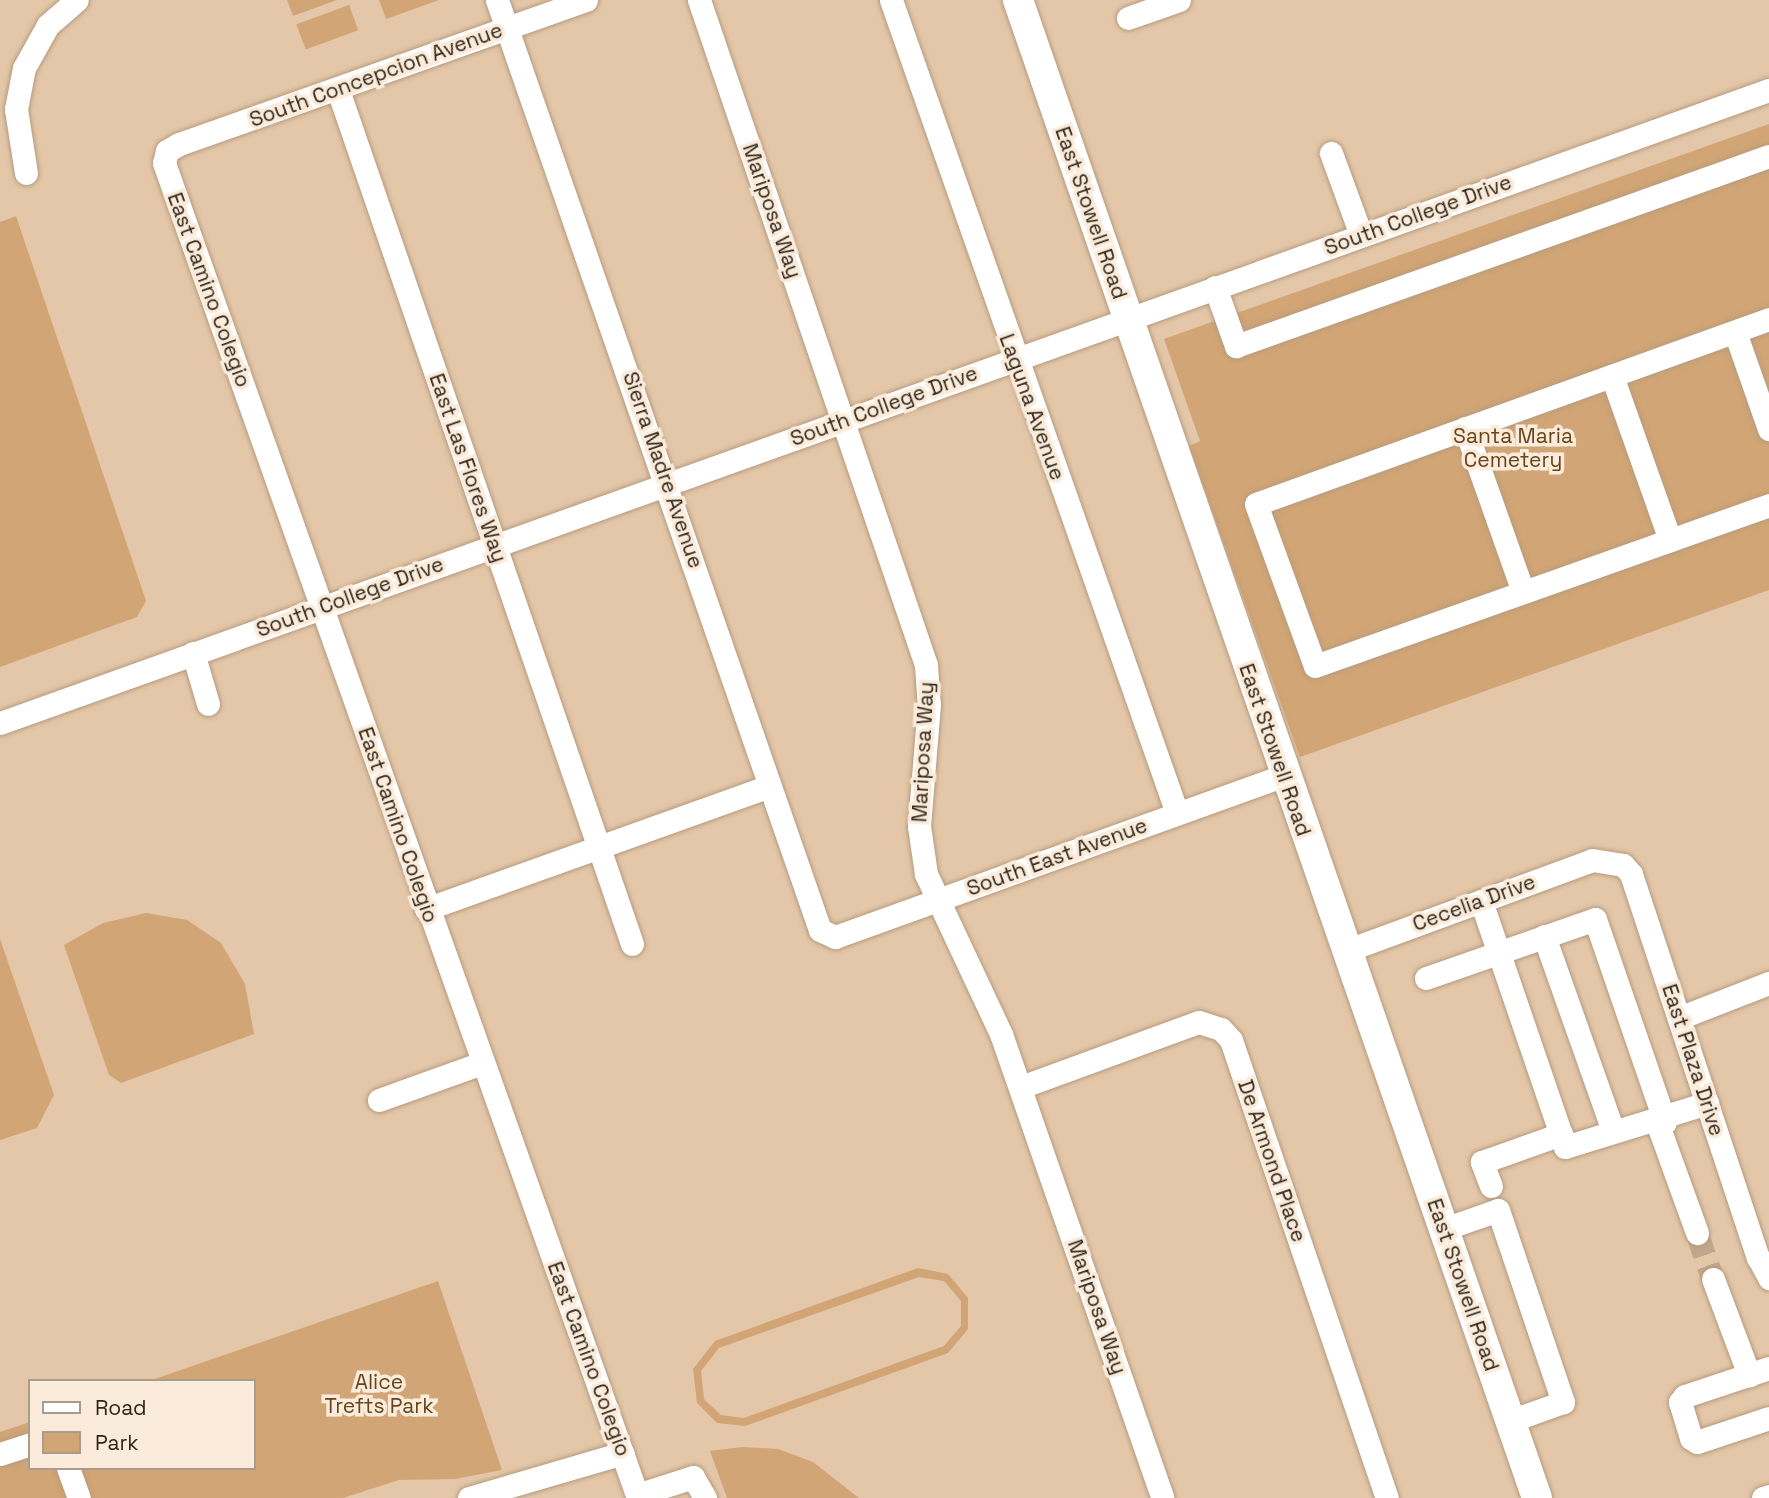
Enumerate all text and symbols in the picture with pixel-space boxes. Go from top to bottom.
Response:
street label: South Concepcion Avenue [246,17,506,133]
street label: East Stowell Road [1050,123,1132,303]
street label: Mariposa Way [737,140,807,282]
street label: South College Drive [1321,169,1515,261]
street label: East Camino Colegio [162,189,256,391]
street label: Laguna Avenue [994,330,1070,484]
street label: South College Drive [787,360,981,452]
street label: Sierra Madre Avenue [617,368,709,572]
street label: East Las Flores Way [424,370,512,566]
park label: Santa Maria Cemetery [1453,423,1573,473]
street label: South College Drive [253,551,447,643]
street label: East Stowell Road [1234,660,1316,840]
street label: Mariposa Way [907,681,939,823]
street label: East Camino Colegio [353,724,443,926]
street label: South East Avenue [963,813,1151,901]
street label: Cecelia Drive [1409,869,1539,937]
street label: East Plaza Drive [1657,981,1729,1139]
street label: De Armond Place [1232,1076,1312,1246]
street label: East Stowell Road [1422,1195,1504,1375]
street label: Mariposa Way [1062,1236,1132,1378]
street label: East Camino Colegio [542,1258,636,1460]
park label: Alice Trefts Park [324,1369,434,1419]
legend [28,1379,256,1470]
text: Road [95,1394,147,1421]
text: Park [95,1429,139,1456]

